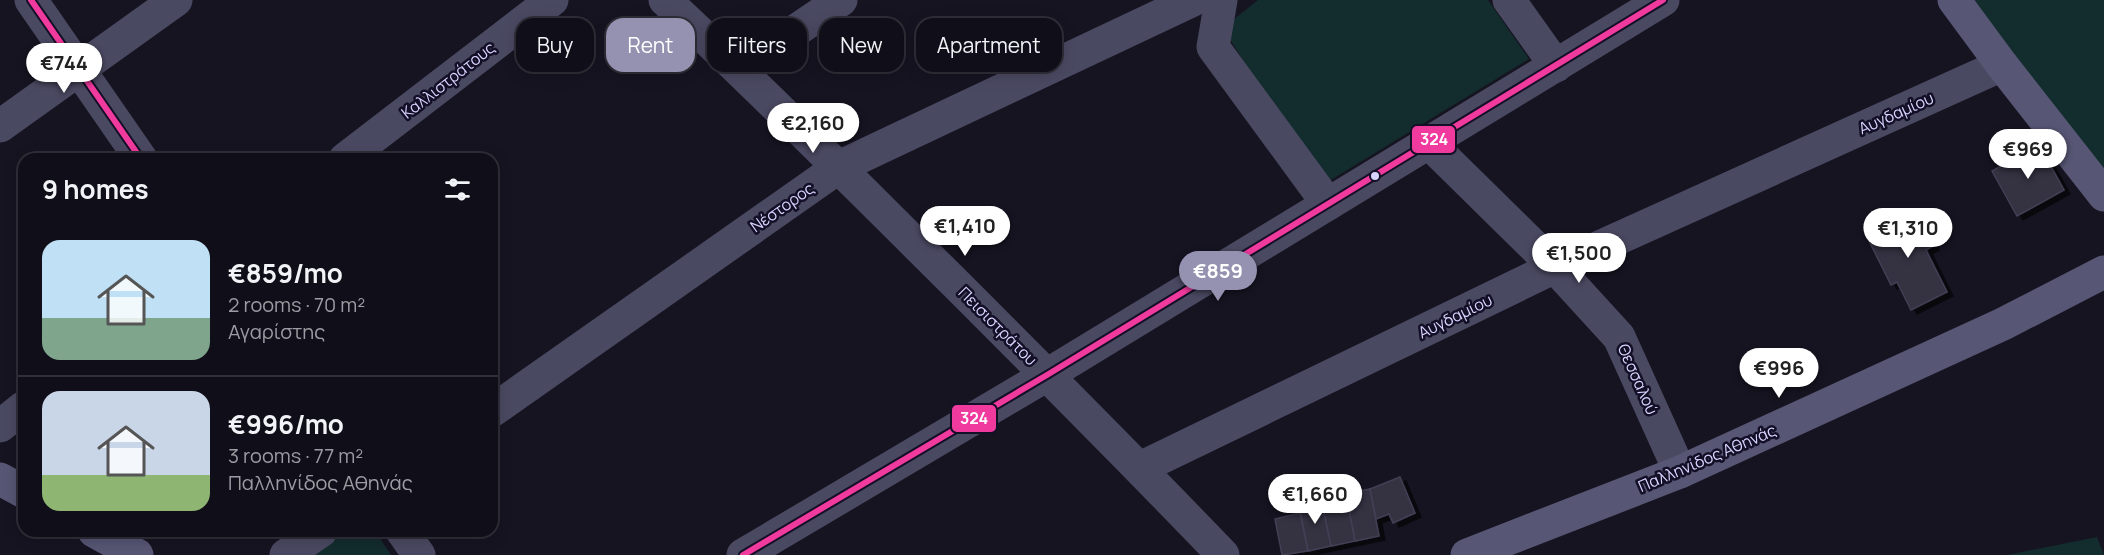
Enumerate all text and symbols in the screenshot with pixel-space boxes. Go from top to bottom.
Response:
chip: Buy [516,18,594,72]
chip: Rent [606,18,695,72]
chip: Filters [707,18,807,72]
chip: New [819,18,904,72]
chip: Apartment [916,18,1062,72]
street label: Καλλιστράτους [397,36,499,124]
pin: €744 [28,43,100,94]
text: €744 [40,49,88,76]
street label: Αυγδαμίου [1855,87,1937,139]
pin: €2,160 [764,103,862,154]
text: €2,160 [781,109,845,136]
line badge: 324 [1411,125,1456,154]
text: 324 [1420,128,1448,150]
pin: €969 [1992,129,2064,180]
text: €969 [2003,135,2053,162]
unlabelled marker [1369,170,1381,182]
text: 9 homes [42,171,149,207]
icon: filters [441,173,474,206]
street label: Νέστορος [746,177,818,237]
pin: €1,410 [916,206,1014,257]
pin: €1,310 [1859,208,1957,259]
text: €1,410 [934,212,996,239]
text: €1,310 [1877,214,1939,241]
pin: €1,500 [1530,233,1628,284]
text: €1,500 [1546,239,1612,266]
pin: €859 [1182,251,1254,302]
text: €859/mo [228,255,343,291]
text: €859 [1193,257,1243,284]
icon: home [90,264,162,336]
street label: Πεισιστράτου [954,282,1042,370]
street label: Αυγδαμίου [1414,289,1496,343]
text: 2 rooms · 70 m² [228,291,365,318]
text: Αγαρίστης [228,318,325,345]
street label: Θεσσαλού [1613,340,1663,418]
pin: €996 [1743,348,1815,399]
text: €996 [1754,354,1804,381]
line badge: 324 [951,404,997,433]
text: €996/mo [228,406,344,442]
text: 324 [960,407,988,429]
icon: home [90,415,162,487]
street label: Παλληνίδος Αθηνάς [1635,419,1779,497]
text: 3 rooms · 77 m² [228,442,363,469]
text: Παλληνίδος Αθηνάς [228,469,413,496]
pin: €1,660 [1266,474,1364,525]
text: €1,660 [1282,480,1348,507]

